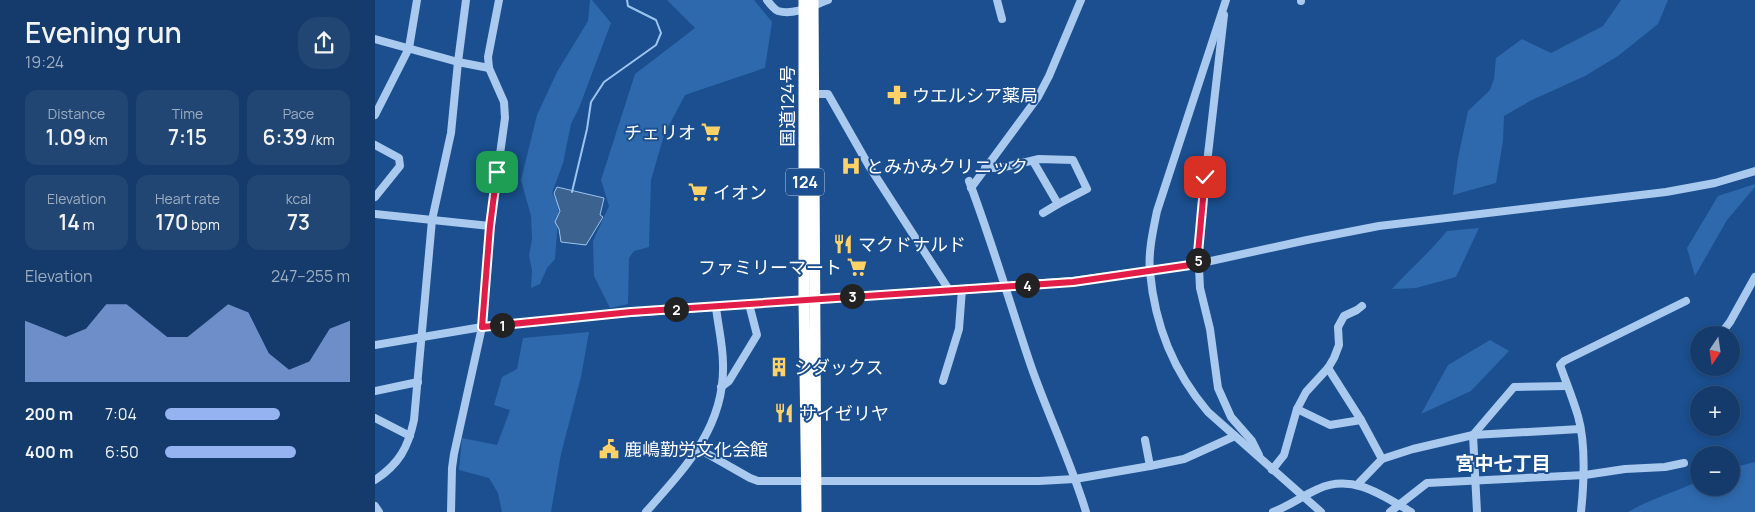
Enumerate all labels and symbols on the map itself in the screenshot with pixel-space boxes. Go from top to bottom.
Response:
street label: 国道124号 [775,65,799,147]
place label: ウエルシア薬局 [912,83,1038,107]
pharmacy icon: ウエルシア薬局 [886,84,908,106]
place label: チェリオ [624,120,696,144]
supermarket icon: チェリオ [700,121,722,143]
pin [476,151,518,193]
place label: とみかみクリニック [866,154,1028,178]
hospital icon: とみかみクリニック [840,155,862,177]
pin [1184,156,1226,198]
road number: 124 [786,168,824,196]
place label: イオン [713,180,767,204]
supermarket icon: イオン [687,181,709,203]
place label: マクドナルド [858,232,966,256]
restaurant icon: マクドナルド [832,233,854,255]
pin: 5 [1185,248,1211,272]
place label: ファミリーマート [698,255,842,279]
supermarket icon: ファミリーマート [846,256,868,278]
pin: 4 [1015,272,1039,298]
pin: 3 [839,284,865,308]
pin: 2 [663,296,689,322]
pin: 1 [489,312,515,338]
north arrow [1690,326,1740,376]
place label: シダックス [794,355,883,379]
building icon: シダックス [768,356,790,378]
place label: サイゼリヤ [799,401,889,425]
restaurant icon: サイゼリヤ [773,402,795,424]
place label: 鹿嶋勤労文化会館 [624,437,768,461]
public building icon: 鹿嶋勤労文化会館 [598,438,620,460]
district label: 宮中七丁目 [1455,450,1551,476]

